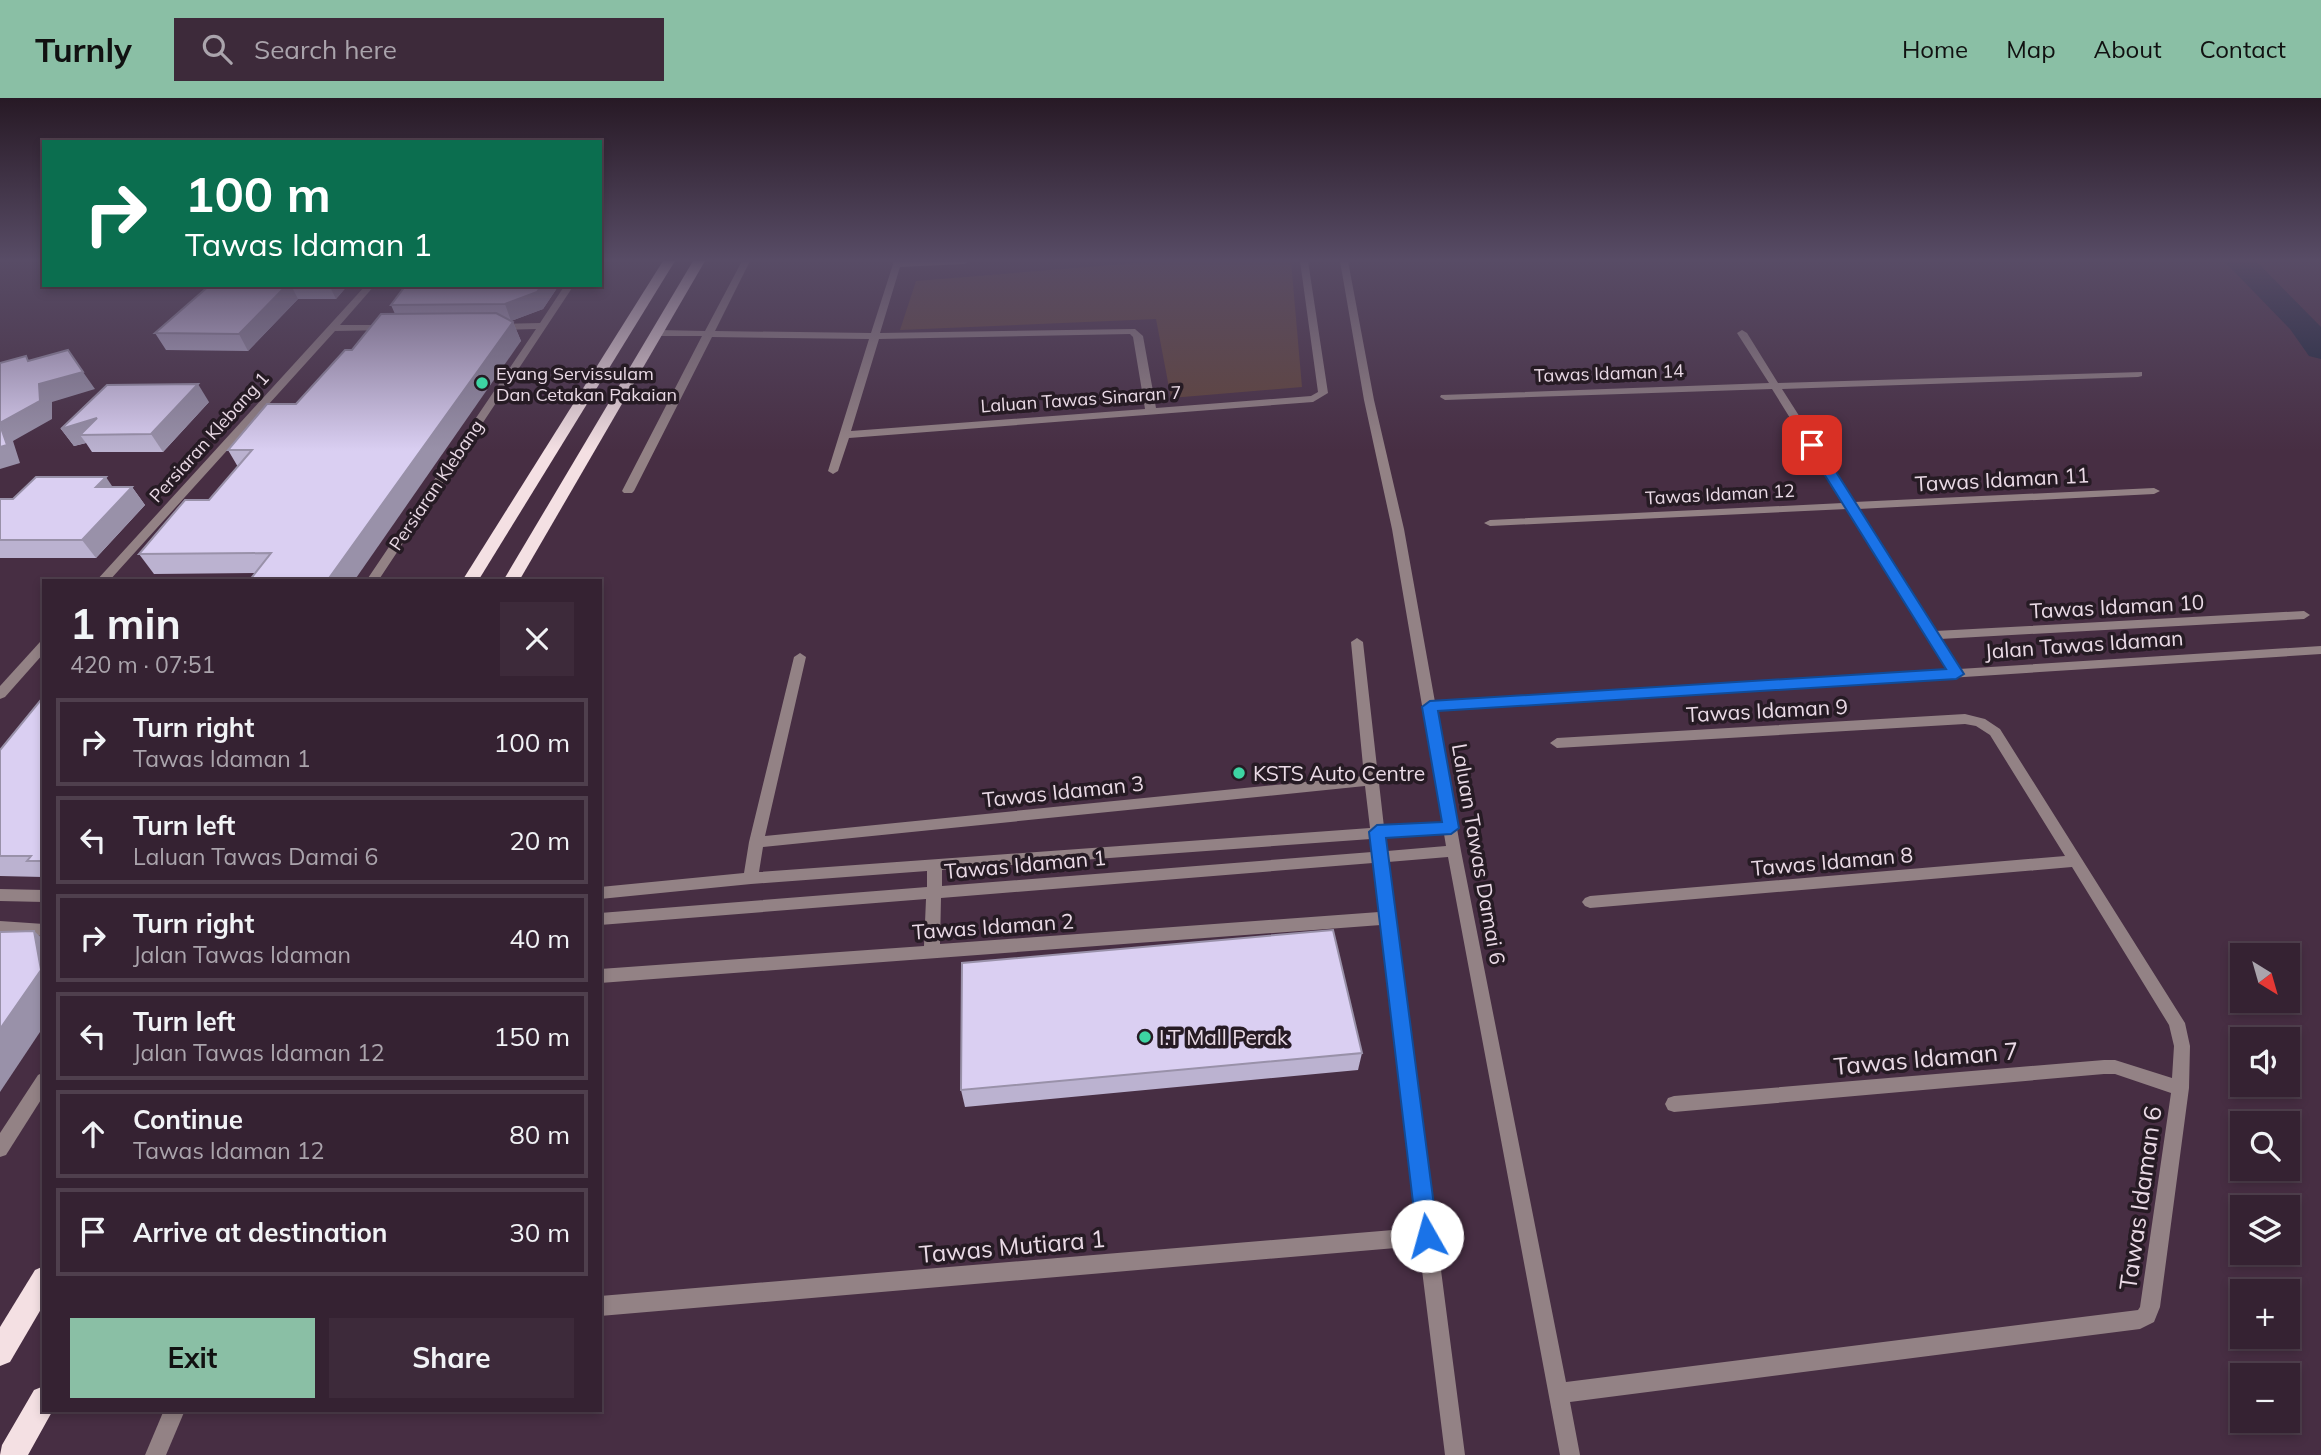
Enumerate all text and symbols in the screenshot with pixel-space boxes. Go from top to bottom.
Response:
search box [174,18,664,81]
text: Turnly [35,29,132,70]
icon: search [198,30,236,68]
text: Search here [254,33,397,66]
text: Home [1902,34,1968,64]
text: Map [2006,34,2056,64]
text: About [2094,34,2162,64]
text: Contact [2200,34,2286,64]
text: 100 m [185,163,331,224]
icon: right [70,168,161,259]
text: Tawas Idaman 1 [185,224,432,264]
street label: Tawas Idaman 14 [1534,359,1684,387]
place label: Eyang Servissulam Dan Cetakan Pakaian [496,362,677,406]
street label: Persiaran Klebang 1 [144,367,274,507]
marker: Eyang Servissulam Dan Cetakan Pakaian [474,375,490,391]
street label: Laluan Tawas Sinaran 7 [980,380,1182,418]
street label: Persiaran Klebang [384,415,488,555]
pin [1782,415,1842,475]
icon: arrive [1793,426,1831,464]
street label: Tawas Idaman 11 [1914,461,2090,497]
street label: Tawas Idaman 12 [1645,479,1795,509]
street label: Tawas Idaman 10 [2029,588,2205,624]
text: 1 min [70,597,181,650]
button: close [500,602,574,676]
street label: Jalan Tawas Idaman [1984,624,2184,664]
text: 420 m · 07:51 [70,650,215,679]
street label: Tawas Idaman 9 [1685,693,1849,727]
text: Turn right [133,711,254,744]
icon: right [74,723,112,761]
text: 100 m [494,726,570,759]
street label: Laluan Tawas Damai 6 [1447,741,1511,967]
text: Tawas Idaman 1 [133,744,311,773]
place label: KSTS Auto Centre [1253,760,1425,786]
marker: KSTS Auto Centre [1231,765,1247,781]
street label: Tawas Idaman 3 [981,770,1145,812]
text: Turn left [133,809,235,842]
icon: left [74,821,112,859]
text: 20 m [509,824,570,857]
street label: Tawas Idaman 8 [1750,841,1914,881]
text: Laluan Tawas Damai 6 [133,842,378,871]
street label: Tawas Idaman 1 [943,844,1107,884]
text: Turn right [133,907,254,940]
street label: Tawas Idaman 2 [911,907,1075,945]
icon: right [74,919,112,957]
text: 40 m [509,922,570,955]
text: Jalan Tawas Idaman [133,940,351,969]
north arrow [2230,943,2300,1013]
map controls [2230,943,2300,1433]
text: Turn left [133,1005,235,1038]
icon: left [74,1017,112,1055]
text: 150 m [494,1020,570,1053]
place label: I.T Mall Perak [1159,1024,1288,1050]
button: sound [2230,1027,2300,1097]
marker: I.T Mall Perak [1137,1029,1153,1045]
street label: Tawas Idaman 7 [1832,1035,2020,1081]
text: Jalan Tawas Idaman 12 [133,1038,385,1067]
text: Continue [133,1103,243,1136]
street label: Tawas Idaman 6 [2112,1104,2168,1292]
button: search [2230,1111,2300,1181]
icon: ahead [74,1115,112,1153]
text: 80 m [509,1118,570,1151]
text: Tawas Idaman 12 [133,1136,324,1165]
button: layers [2230,1195,2300,1265]
position arrow [1390,1199,1464,1273]
icon: arrive [74,1213,112,1251]
text: Arrive at destination [133,1216,388,1249]
text: 30 m [509,1216,570,1249]
street label: Tawas Mutiara 1 [918,1223,1106,1269]
button: + [2230,1279,2300,1349]
button: Exit [70,1318,315,1398]
button: Share [329,1318,574,1398]
button: − [2230,1363,2300,1433]

